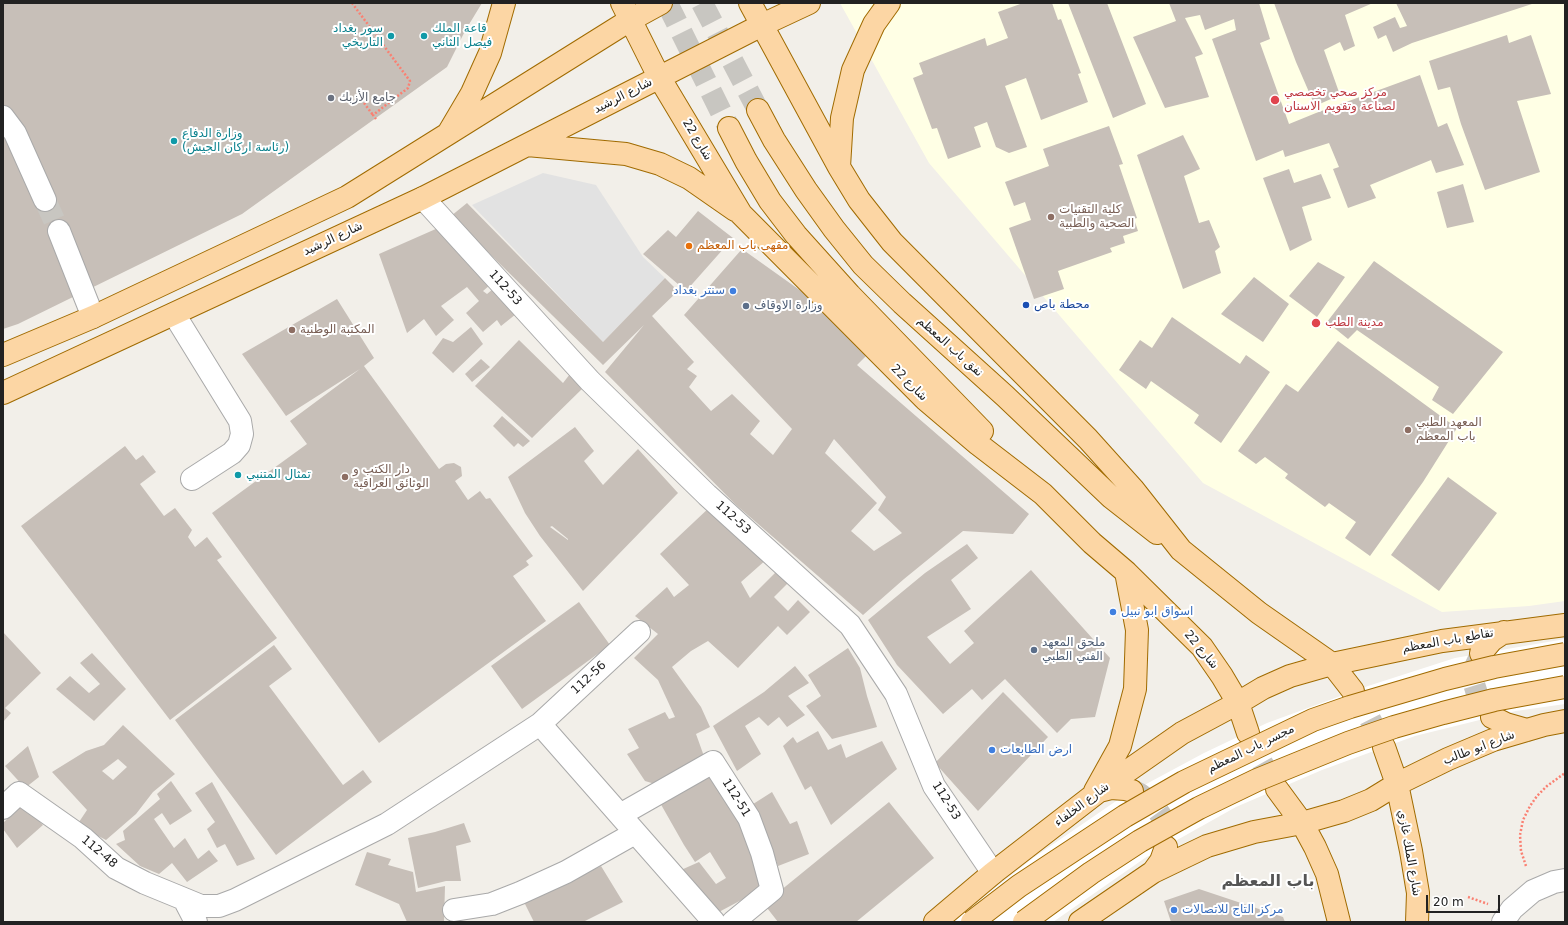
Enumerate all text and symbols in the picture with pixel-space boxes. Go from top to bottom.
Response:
place label: سور بغداد التاريخي [333,22,383,50]
place label: قاعة الملك فيصل الثاني [432,22,492,50]
marker: سور بغداد التاريخي [386,31,396,41]
marker: قاعة الملك فيصل الثاني [419,31,429,41]
street label: شارع الرشيد [591,75,655,117]
place label: مركز صحي تخصصي لصناعة وتقويم الاسنان [1284,86,1396,114]
place label: جامع الأزبك [339,91,396,105]
marker: جامع الأزبك [326,93,336,103]
marker: مركز صحي تخصصي لصناعة وتقويم الاسنان [1269,94,1281,106]
street label: شارع 22 [679,117,715,163]
place label: وزارة الدفاع (رئاسة اركان الجيش) [182,127,289,155]
marker: وزارة الدفاع (رئاسة اركان الجيش) [169,136,179,146]
place label: كلية التقنيات الصحية والطبية [1059,203,1134,231]
marker: كلية التقنيات الصحية والطبية [1046,212,1056,222]
street label: شارع الرشيد [301,219,365,259]
place label: مقهى باب المعظم [697,239,788,253]
marker: مقهى باب المعظم [684,241,694,251]
street label: 112-53 [485,267,525,309]
place label: سنتر بغداد [673,284,725,298]
marker: سنتر بغداد [728,286,738,296]
place label: محطة باص [1034,298,1090,312]
place label: وزارة الاوقاف [754,299,823,313]
marker: محطة باص [1021,300,1031,310]
marker: وزارة الاوقاف [741,301,751,311]
street label: نفق باب المعظم [914,314,986,380]
place label: مدينة الطب [1325,316,1384,330]
marker: مدينة الطب [1310,317,1322,329]
place label: المكتبة الوطنية [300,323,374,337]
marker: المكتبة الوطنية [287,325,297,335]
street label: شارع 22 [888,362,930,404]
place label: المعهد الطبي باب المعظم [1416,416,1482,444]
marker: المعهد الطبي باب المعظم [1403,425,1413,435]
place label: دار الكتب و الوثائق العراقية [353,463,429,491]
place label: تمثال المتنبي [246,468,311,482]
marker: تمثال المتنبي [233,470,243,480]
marker: دار الكتب و الوثائق العراقية [340,472,350,482]
street label: 112-53 [712,498,754,538]
place label: اسواق ابو نبيل [1121,605,1193,619]
marker: اسواق ابو نبيل [1108,607,1118,617]
street label: تقاطع باب المعظم [1401,626,1495,656]
street label: شارع 22 [1181,628,1221,672]
place label: ملحق المعهد الفني الطبي [1042,636,1106,664]
marker: ملحق المعهد الفني الطبي [1029,645,1039,655]
street label: 112-56 [569,658,609,698]
street label: مجسر باب المعظم [1205,722,1297,776]
street label: شارع ابو طالب [1441,728,1517,768]
place label: ارض الطابعات [1000,743,1072,757]
marker: ارض الطابعات [987,745,997,755]
street label: 112-51 [719,776,753,820]
street label: 112-53 [929,779,963,823]
street label: شارع الخلفاء [1052,780,1112,830]
street label: شارع الملك غازي [1394,809,1424,897]
street label: 112-48 [78,833,120,871]
district label: باب المعظم [1221,872,1315,892]
scale bar [1428,887,1502,913]
text: 20 m [1433,895,1464,909]
place label: مركز التاج للاتصالات [1182,903,1283,917]
marker: مركز التاج للاتصالات [1169,905,1179,915]

